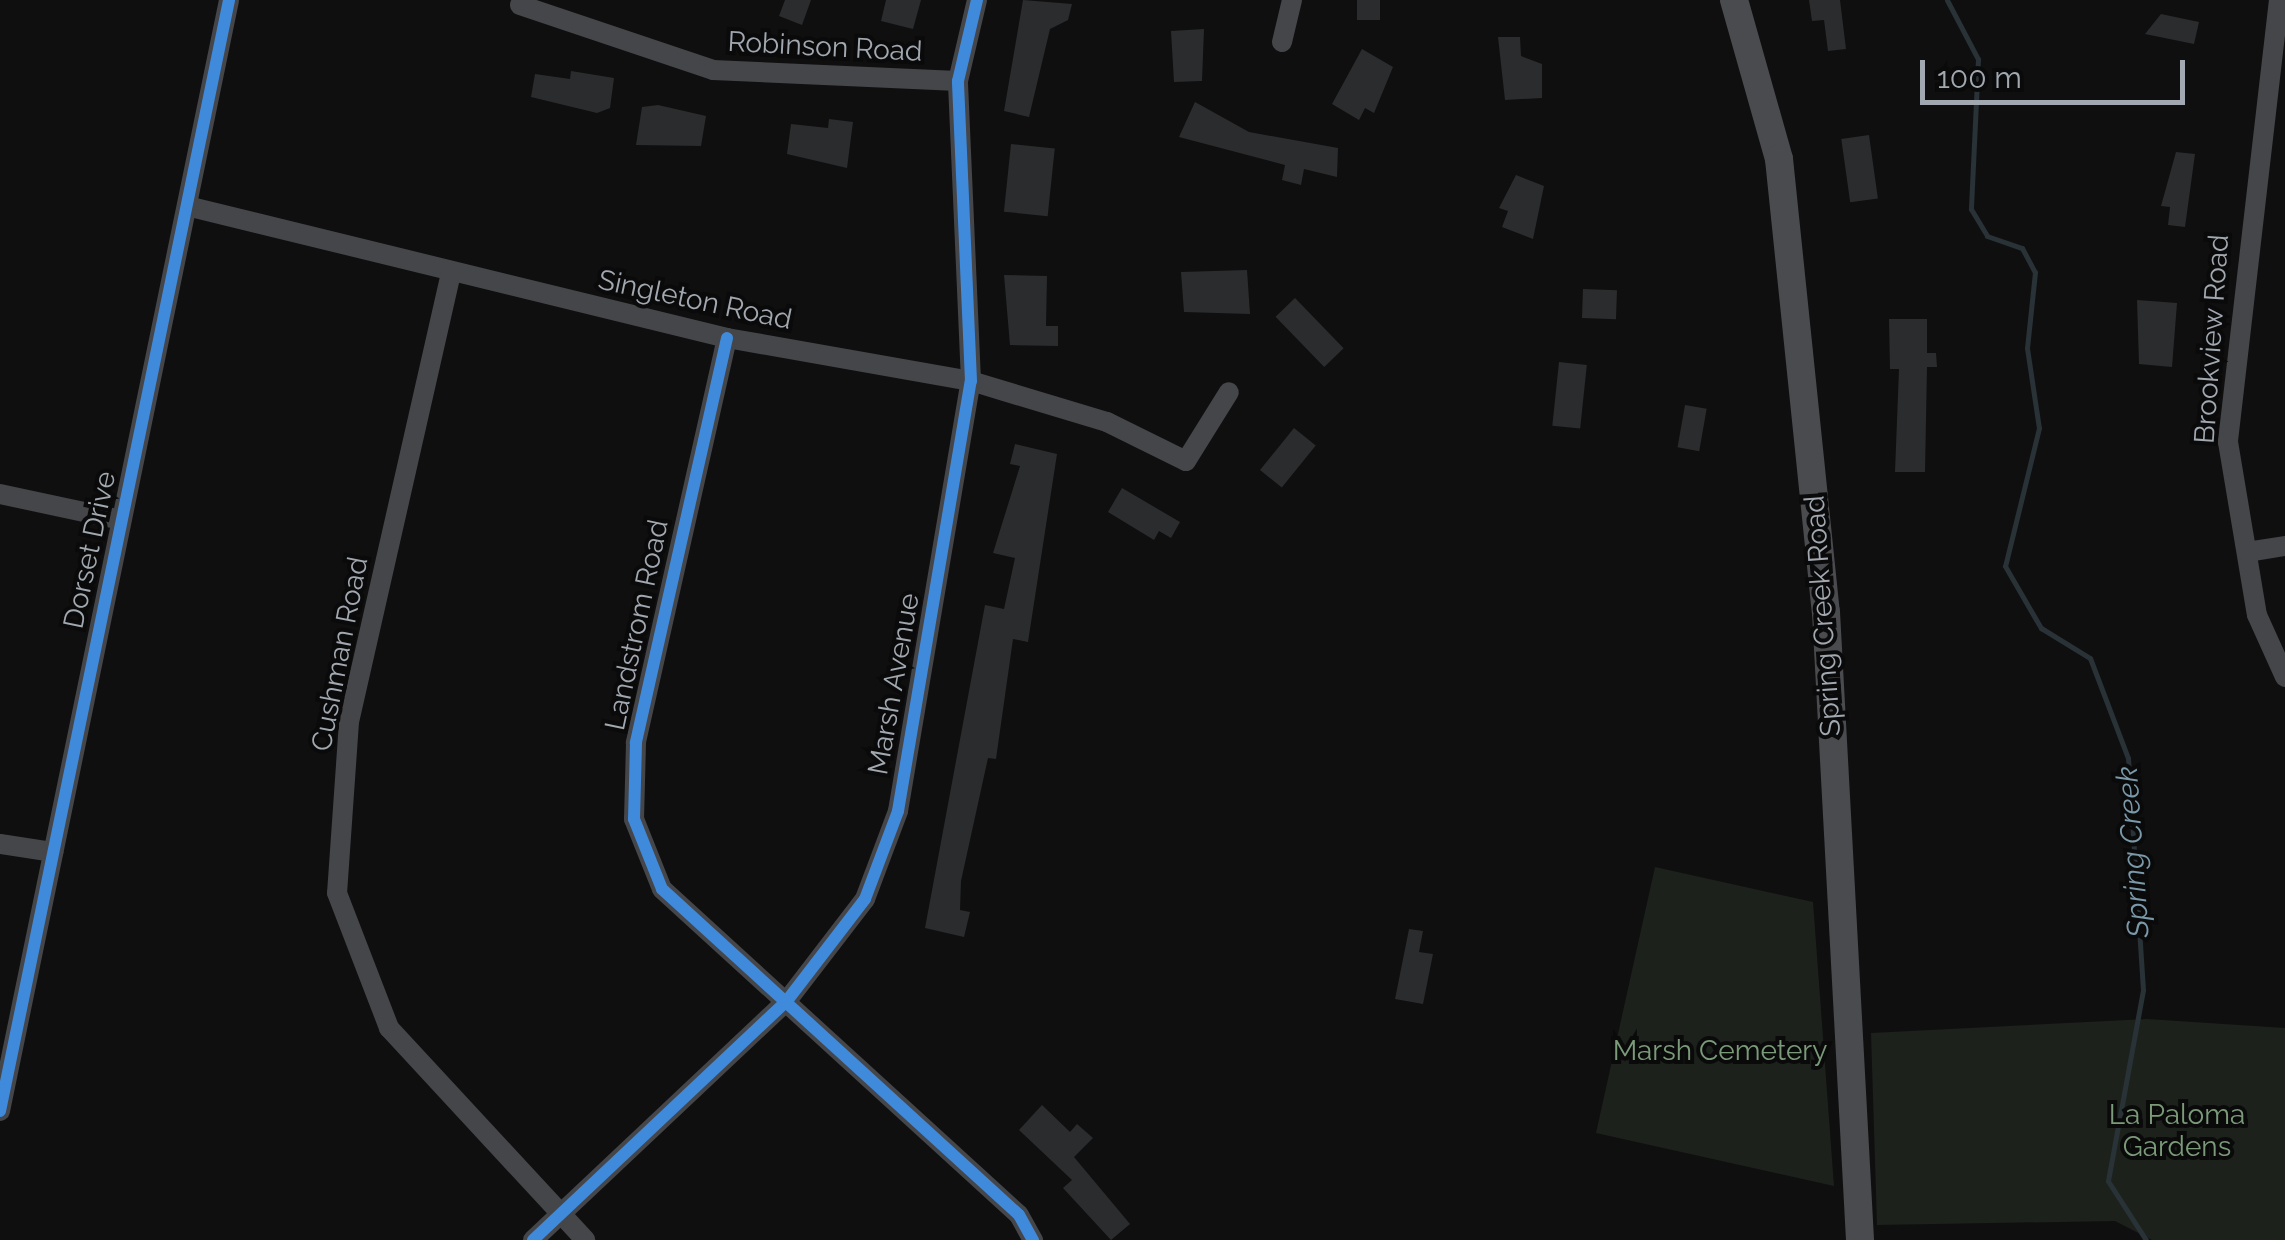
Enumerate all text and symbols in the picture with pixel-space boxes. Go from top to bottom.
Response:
street label: Robinson Road [727,25,923,69]
scale bar [1925,40,2190,102]
text: 100 m [1937,60,2022,95]
street label: Brookview Road [2188,233,2236,445]
street label: Singleton Road [595,263,795,337]
street label: Dorset Drive [57,468,123,632]
street label: Spring Creek Road [1798,494,1848,738]
street label: Landstrom Road [598,517,676,733]
street label: Cushman Road [305,554,375,754]
street label: Marsh Avenue [861,590,927,778]
water label: Spring Creek [2109,765,2157,939]
park label: Marsh Cemetery [1613,1034,1827,1068]
park label: La Paloma Gardens [2109,1098,2245,1164]

